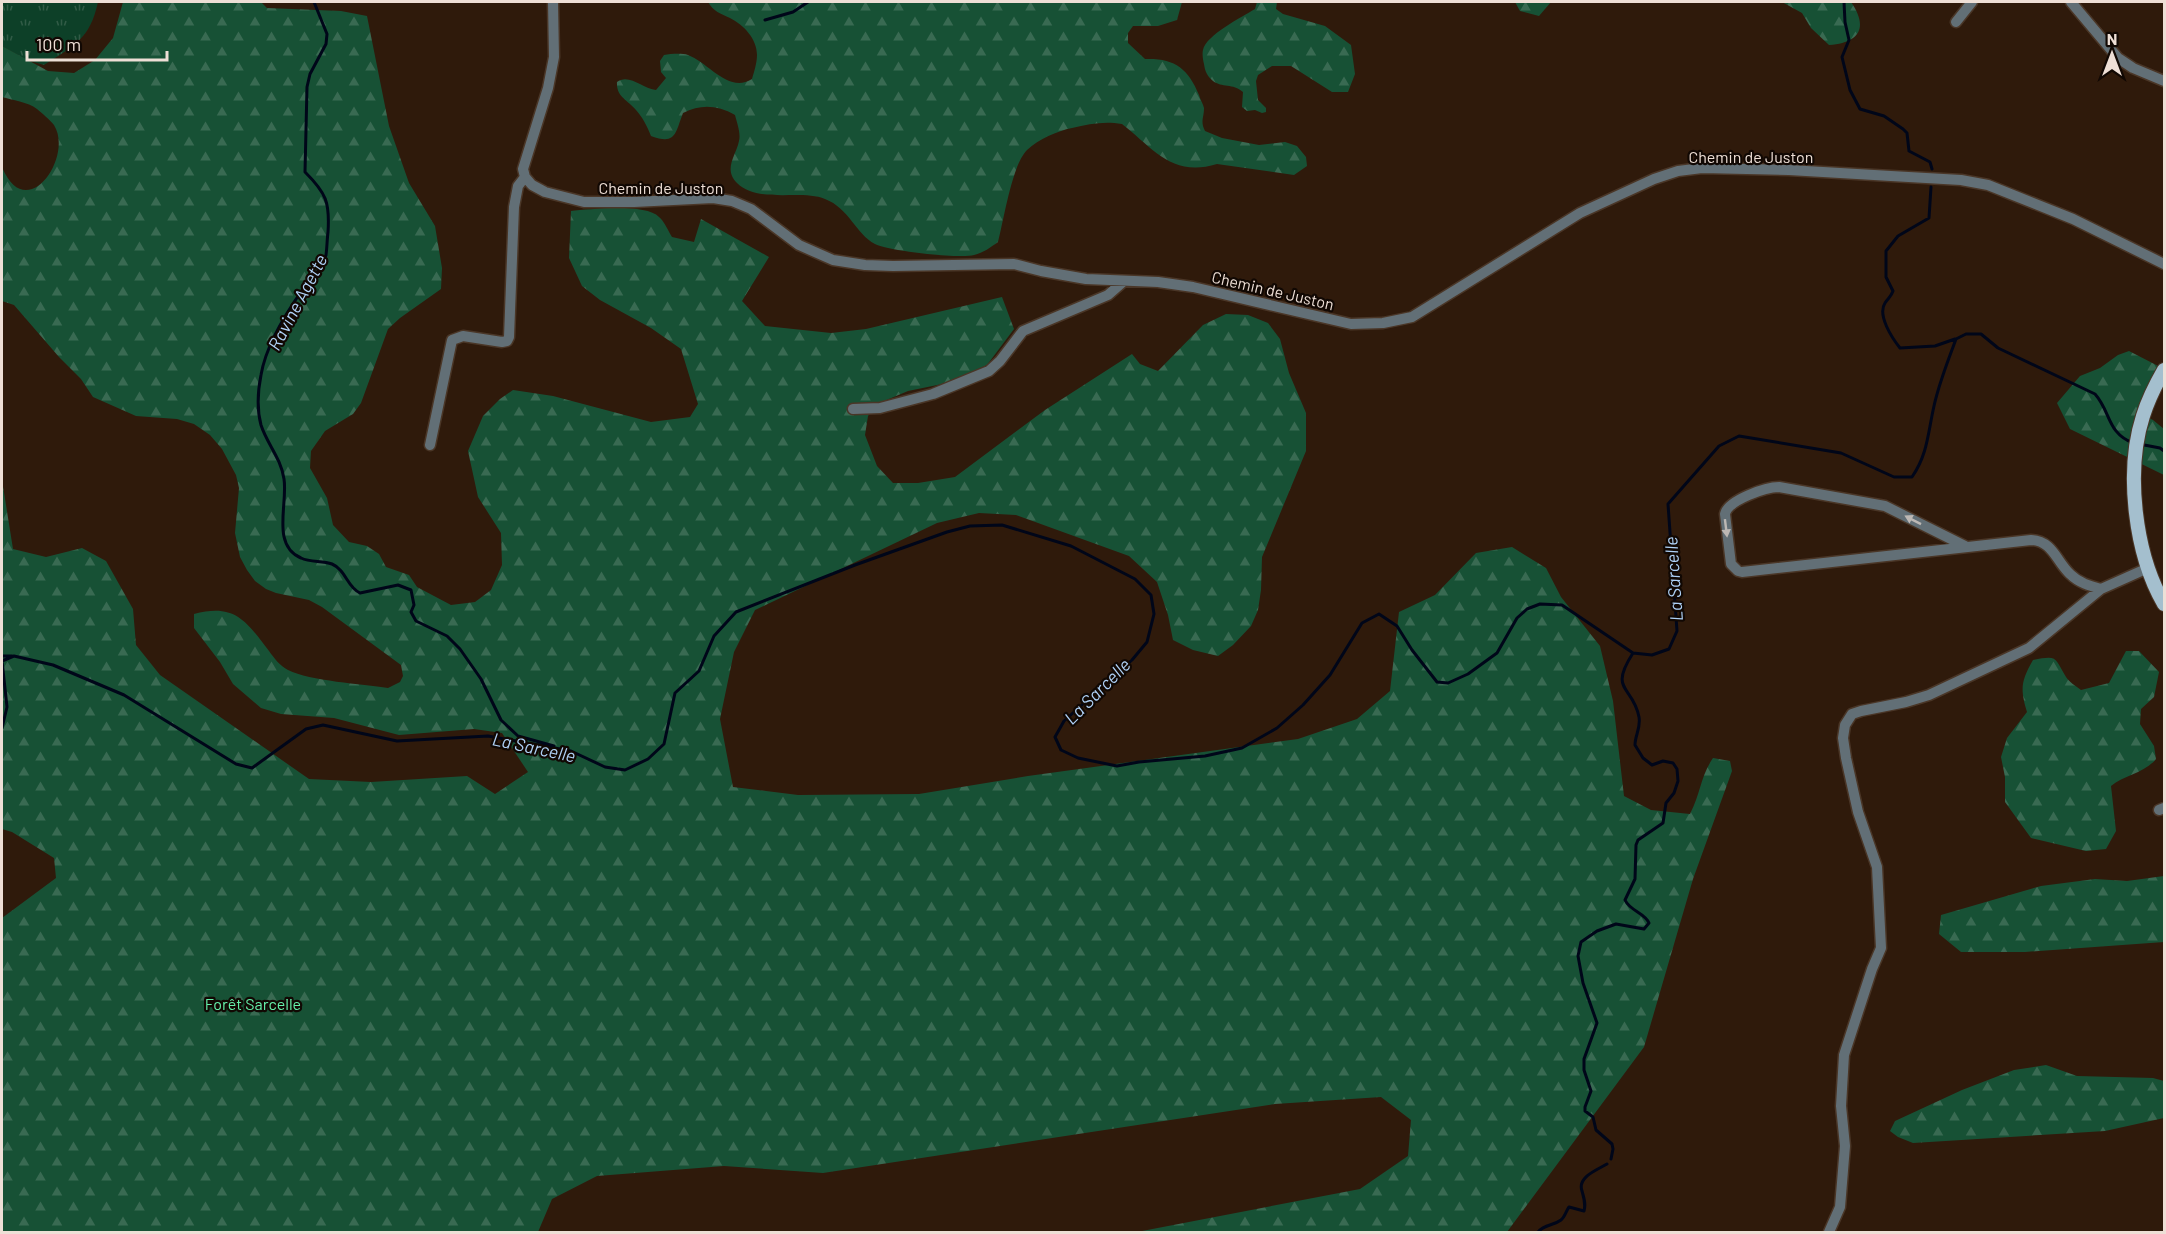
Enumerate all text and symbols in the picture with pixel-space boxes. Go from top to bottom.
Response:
scale bar [27,24,166,62]
north arrow [2082,24,2142,84]
text: N [2107,29,2117,48]
text: 100 m [36,33,81,55]
street label: Chemin de Juston [1689,147,1813,166]
street label: Chemin de Juston [599,178,723,197]
water label: Ravine Agette [263,250,331,354]
street label: Chemin de Juston [1210,267,1336,313]
one-way arrow [1904,515,1922,525]
one-way arrow [1722,518,1731,537]
water label: La Sarcelle [1659,536,1687,622]
water label: La Sarcelle [1059,653,1135,729]
water label: La Sarcelle [490,727,578,767]
park label: Forêt Sarcelle [205,994,301,1013]

